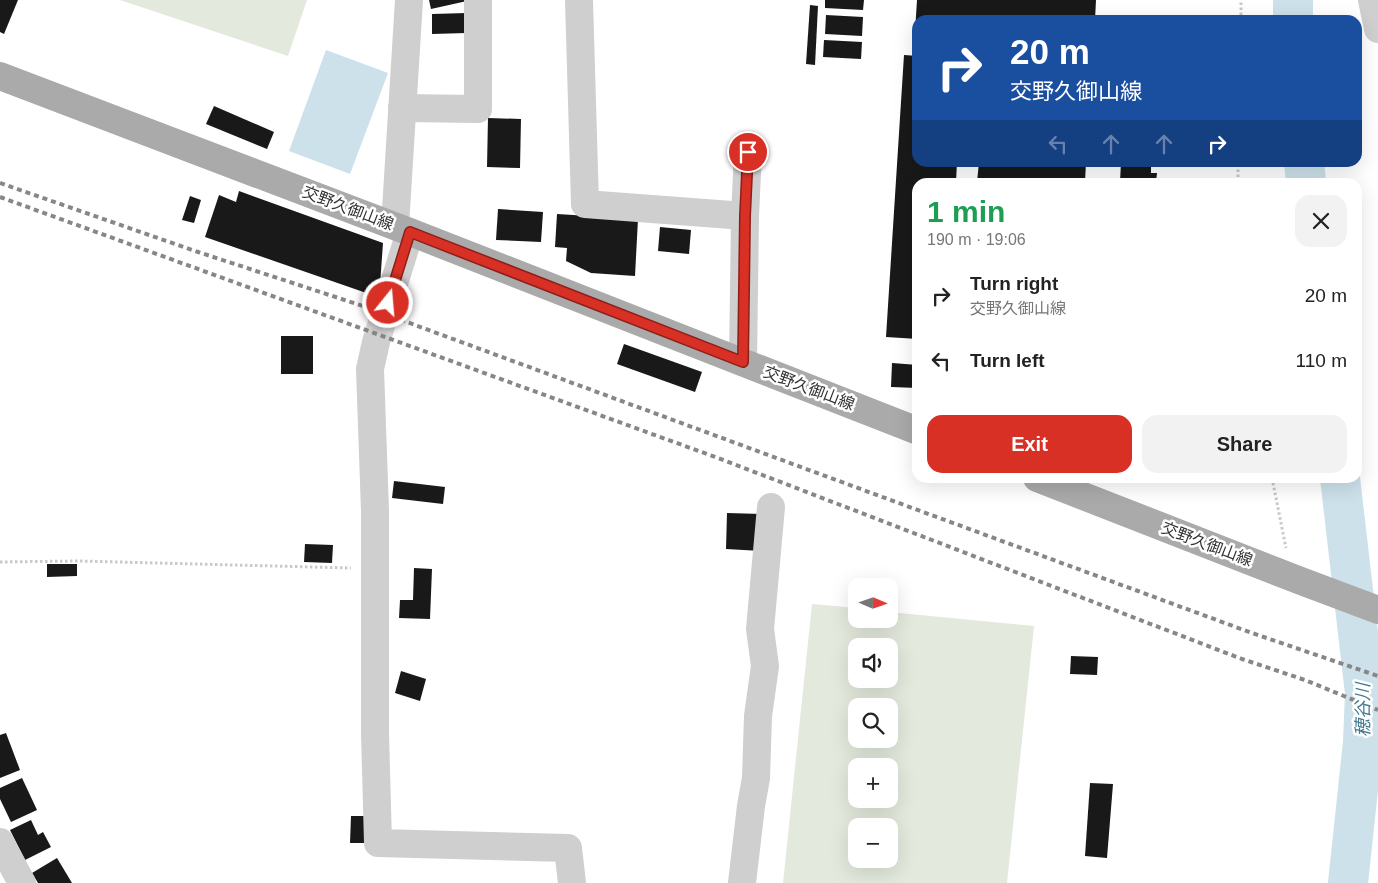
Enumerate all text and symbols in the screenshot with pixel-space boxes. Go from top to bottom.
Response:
text: 20 m [1010,32,1090,71]
icon: right [927,35,992,100]
text: 交野久御山線 [1010,79,1142,104]
icon: left [1044,130,1072,158]
icon: ahead [1097,130,1125,158]
icon: ahead [1150,130,1178,158]
icon: right [1203,130,1231,158]
pin [727,131,769,173]
icon: arrive [734,138,762,166]
street label: 交野久御山線 [300,183,396,233]
text: 1 min [927,195,1005,228]
button: close [1295,195,1347,247]
text: 190 m · 19:06 [927,231,1026,248]
text: Turn right [970,273,1058,294]
position arrow [361,276,413,328]
icon: right [927,282,955,310]
text: 20 m [1305,285,1347,306]
text: 交野久御山線 [970,300,1066,317]
icon: left [927,347,955,375]
text: Turn left [970,350,1045,371]
text: 110 m [1296,350,1347,371]
street label: 交野久御山線 [761,363,857,413]
button: Exit [927,415,1132,473]
button: Share [1142,415,1347,473]
street label: 交野久御山線 [1159,519,1255,569]
north arrow [848,578,898,628]
map controls [848,578,898,868]
button: sound [848,638,898,688]
water label: 穂谷川 [1353,681,1373,737]
button: search [848,698,898,748]
button: + [848,758,898,808]
button: − [848,818,898,868]

